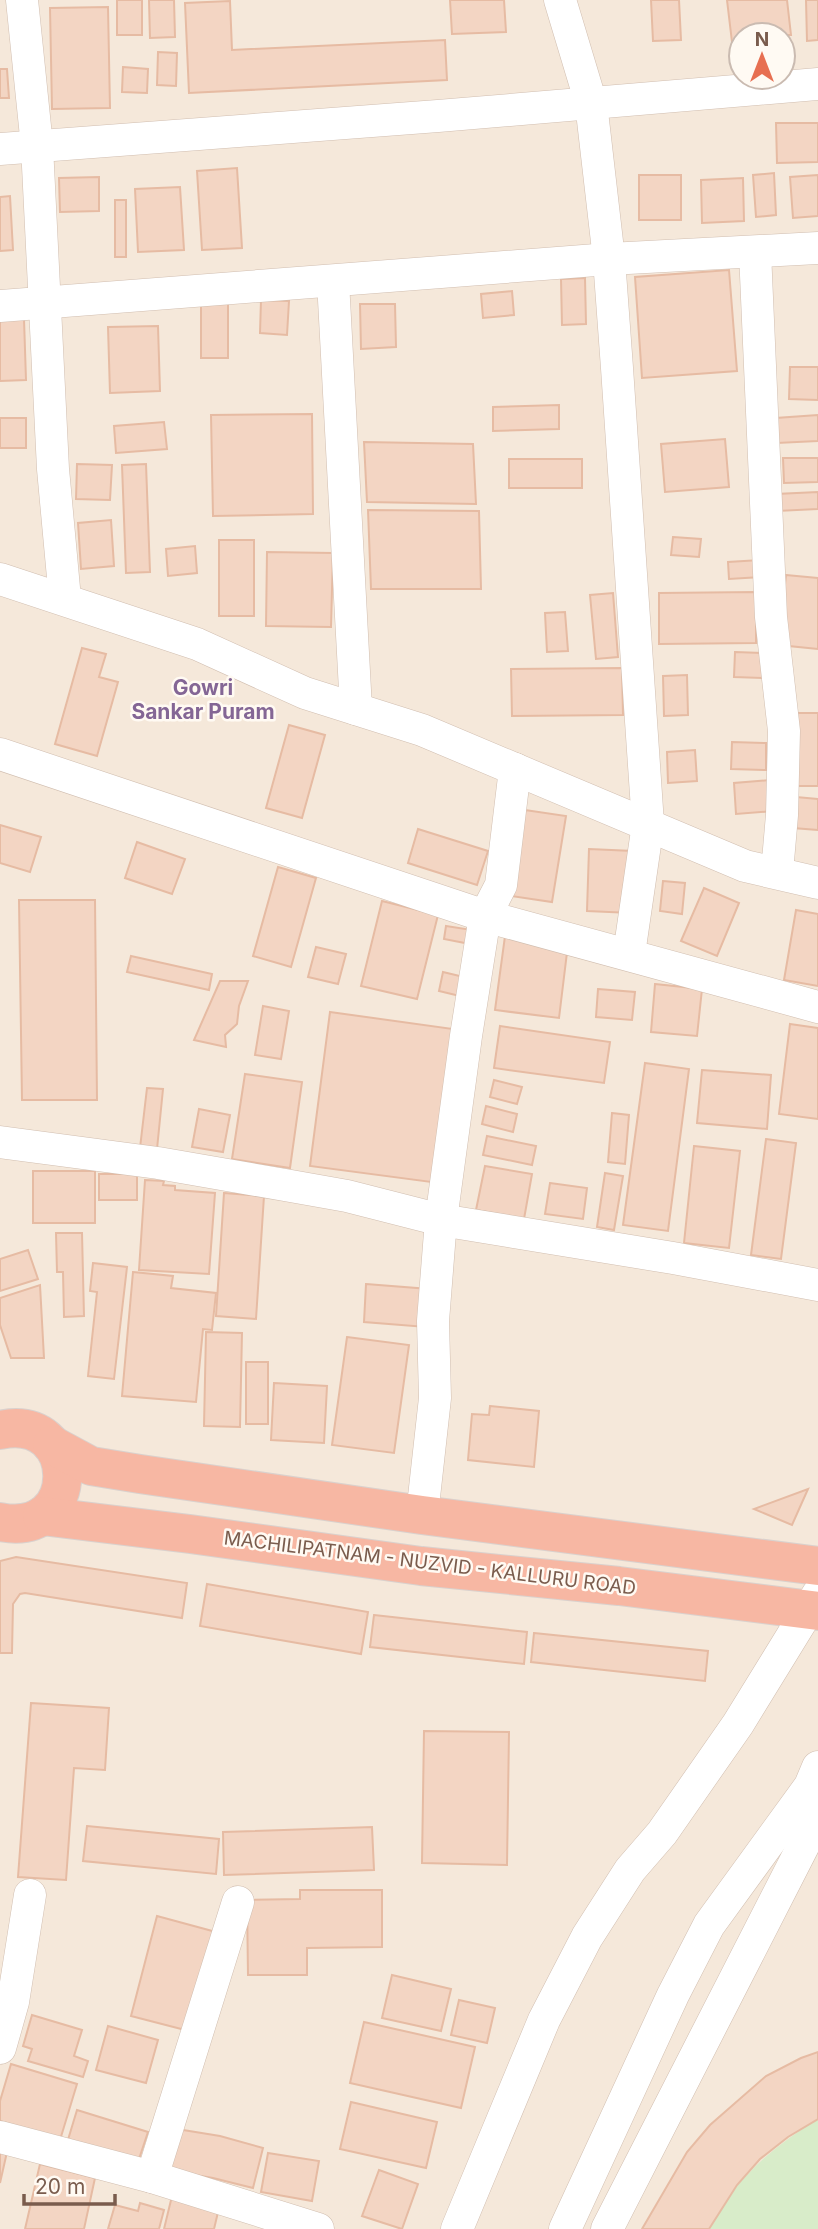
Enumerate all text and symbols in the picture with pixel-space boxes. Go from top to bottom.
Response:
north arrow [727,21,797,91]
text: N [755,28,769,51]
district label: Gowri Sankar Puram [131,675,275,724]
street label: MACHILIPATNAM - NUZVID - KALLURU ROAD [223,1526,637,1600]
scale bar [24,2162,116,2206]
text: 20 m [35,2174,85,2199]

